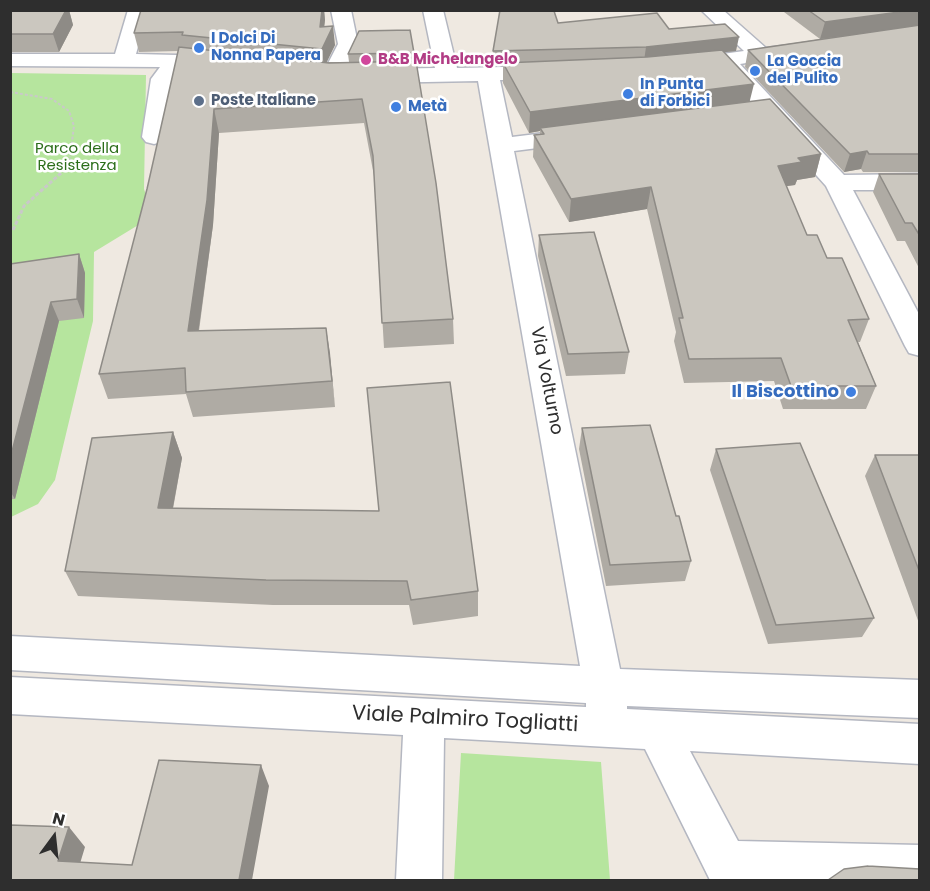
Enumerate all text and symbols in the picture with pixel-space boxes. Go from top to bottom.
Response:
place label: I Dolci Di Nonna Papera [211,30,321,65]
marker: I Dolci Di Nonna Papera [192,41,206,55]
place label: B&B Michelangelo [378,51,518,69]
marker: B&B Michelangelo [359,53,373,67]
place label: La Goccia del Pulito [767,53,841,88]
marker: La Goccia del Pulito [748,64,762,78]
place label: In Punta di Forbici [640,76,710,111]
marker: In Punta di Forbici [621,87,635,101]
place label: Poste Italiane [211,92,316,110]
marker: Poste Italiane [192,94,206,108]
place label: Metà [408,98,447,116]
marker: Metà [389,100,403,114]
park label: Parco della Resistenza [35,140,119,175]
street label: Via Volturno [525,325,567,437]
place label: Il Biscottino [731,381,839,403]
marker: Il Biscottino [844,385,858,399]
street label: Viale Palmiro Togliatti [351,701,579,739]
text: N [50,806,68,832]
north arrow [24,807,84,867]

